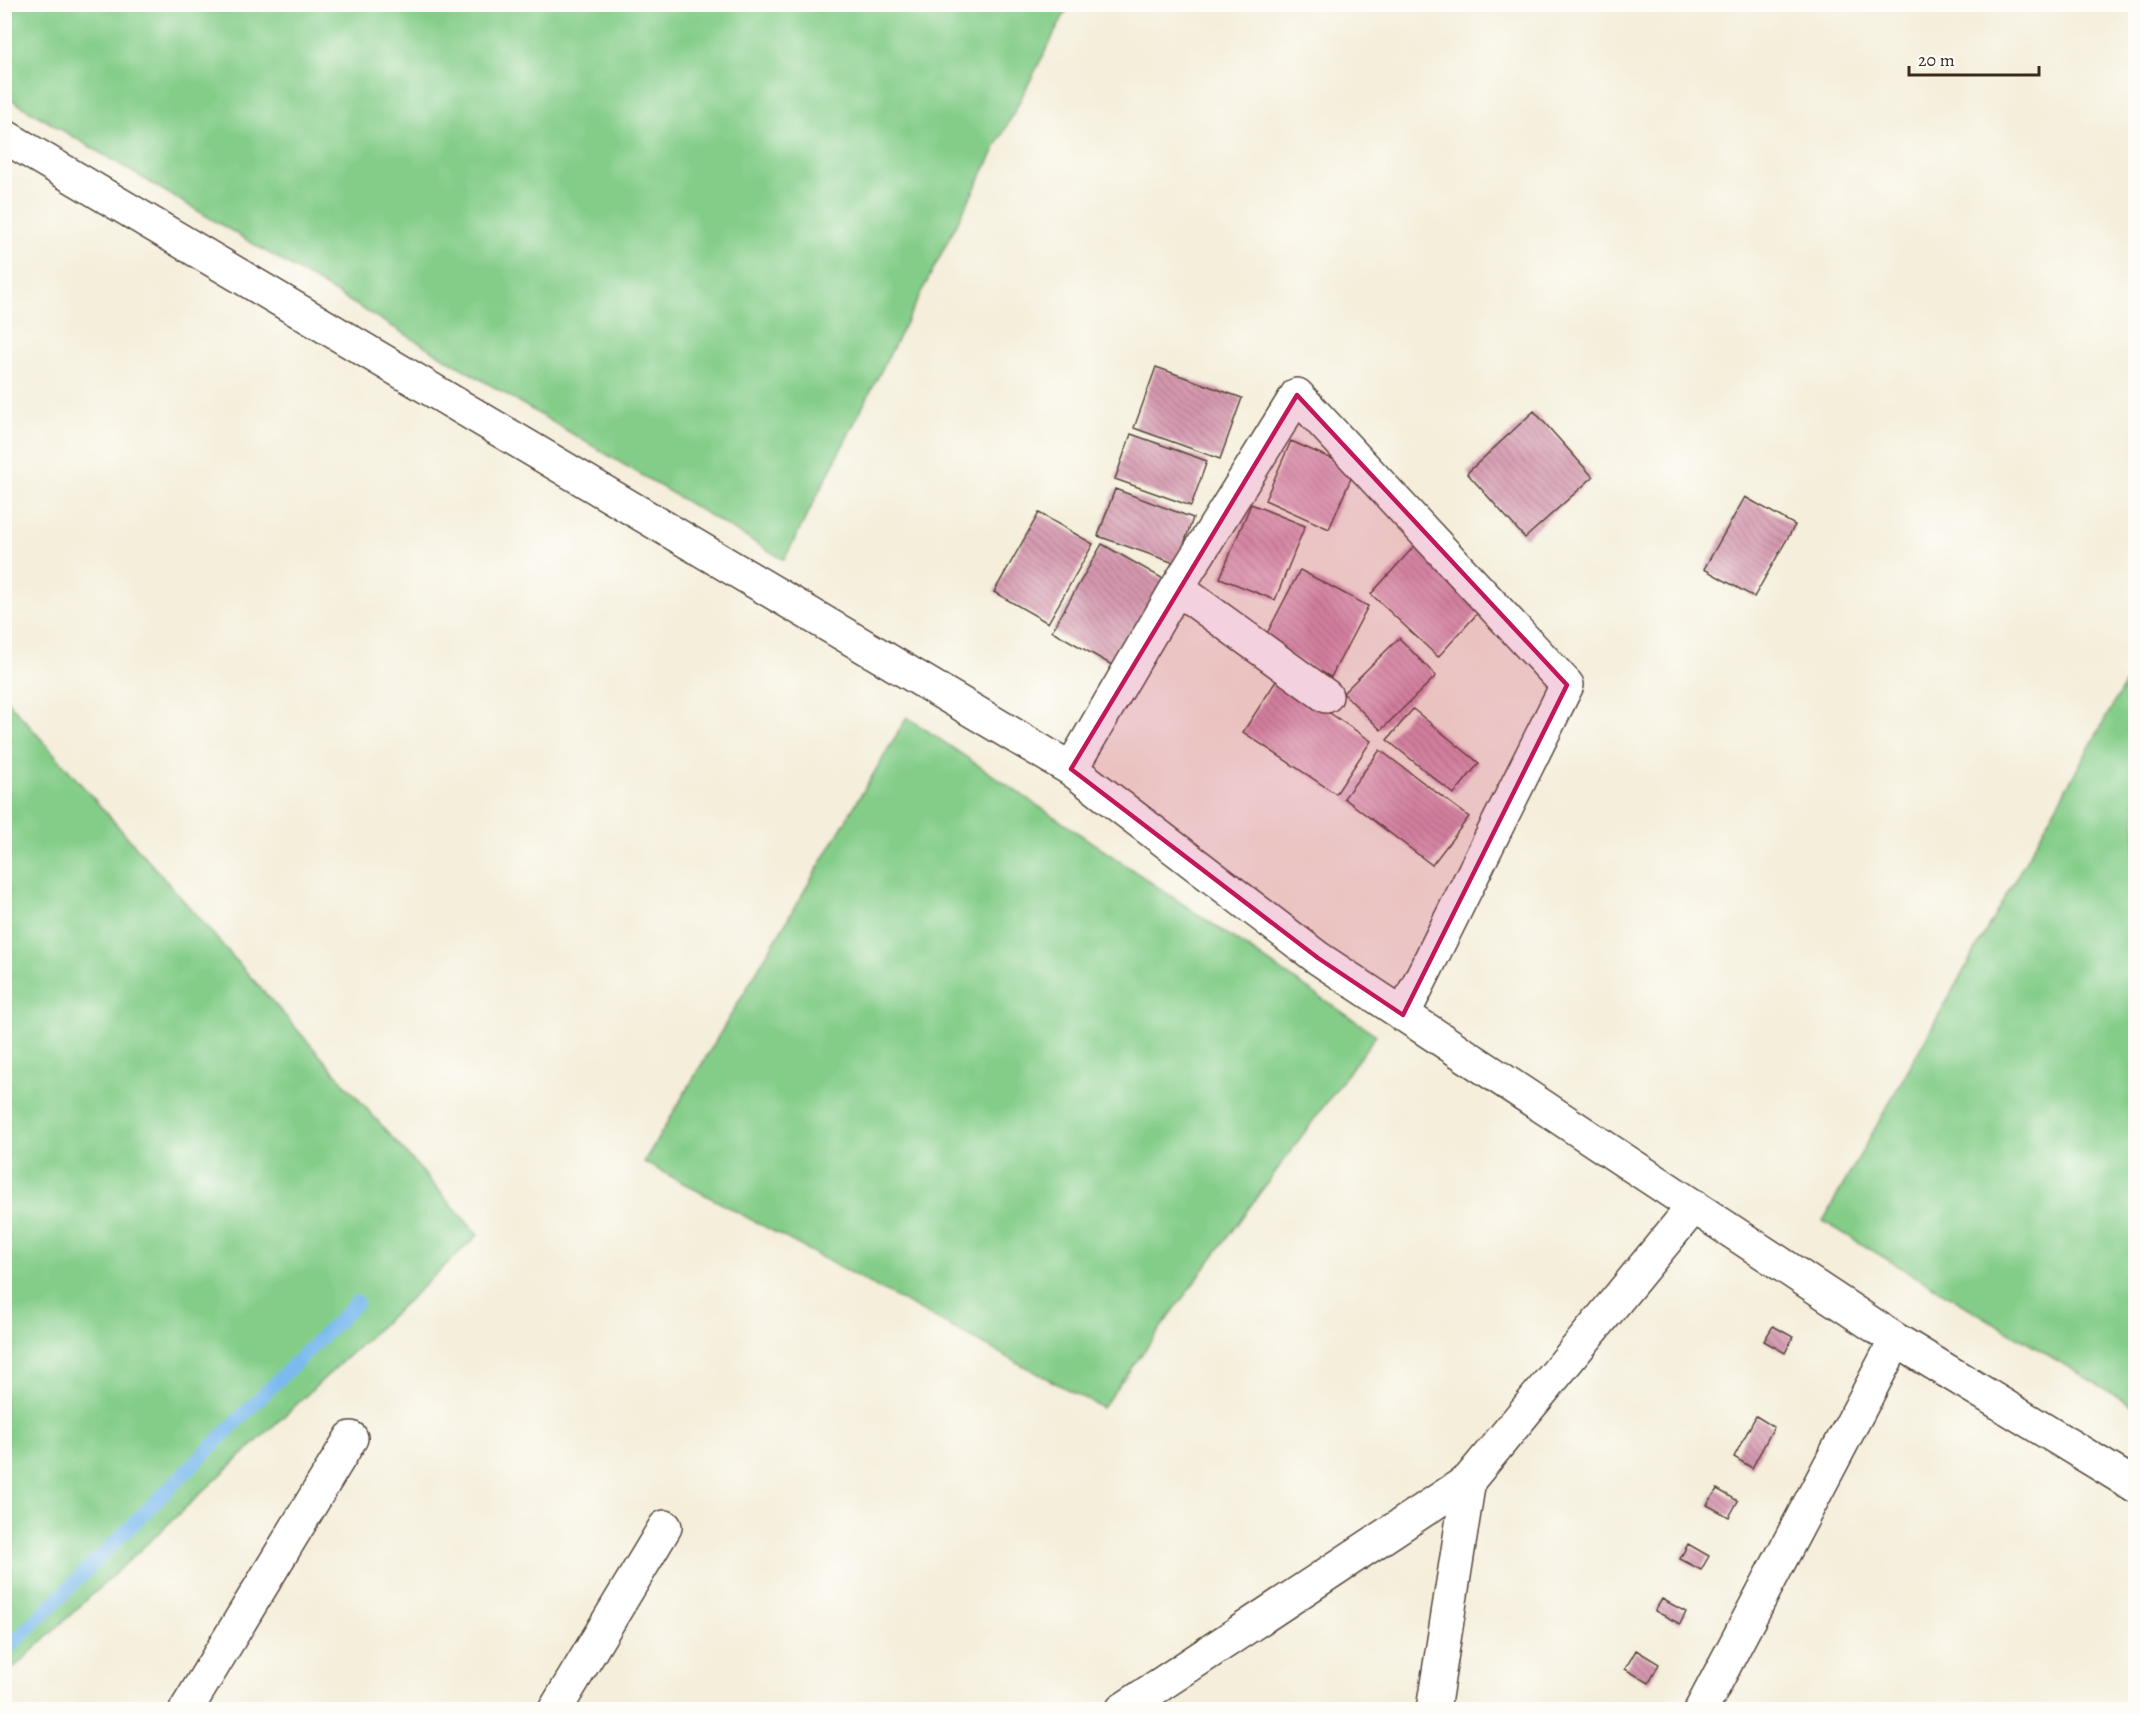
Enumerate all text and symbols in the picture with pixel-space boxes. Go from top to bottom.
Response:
scale bar [1909,39,2040,77]
text: 20 m [1918,48,1955,72]

